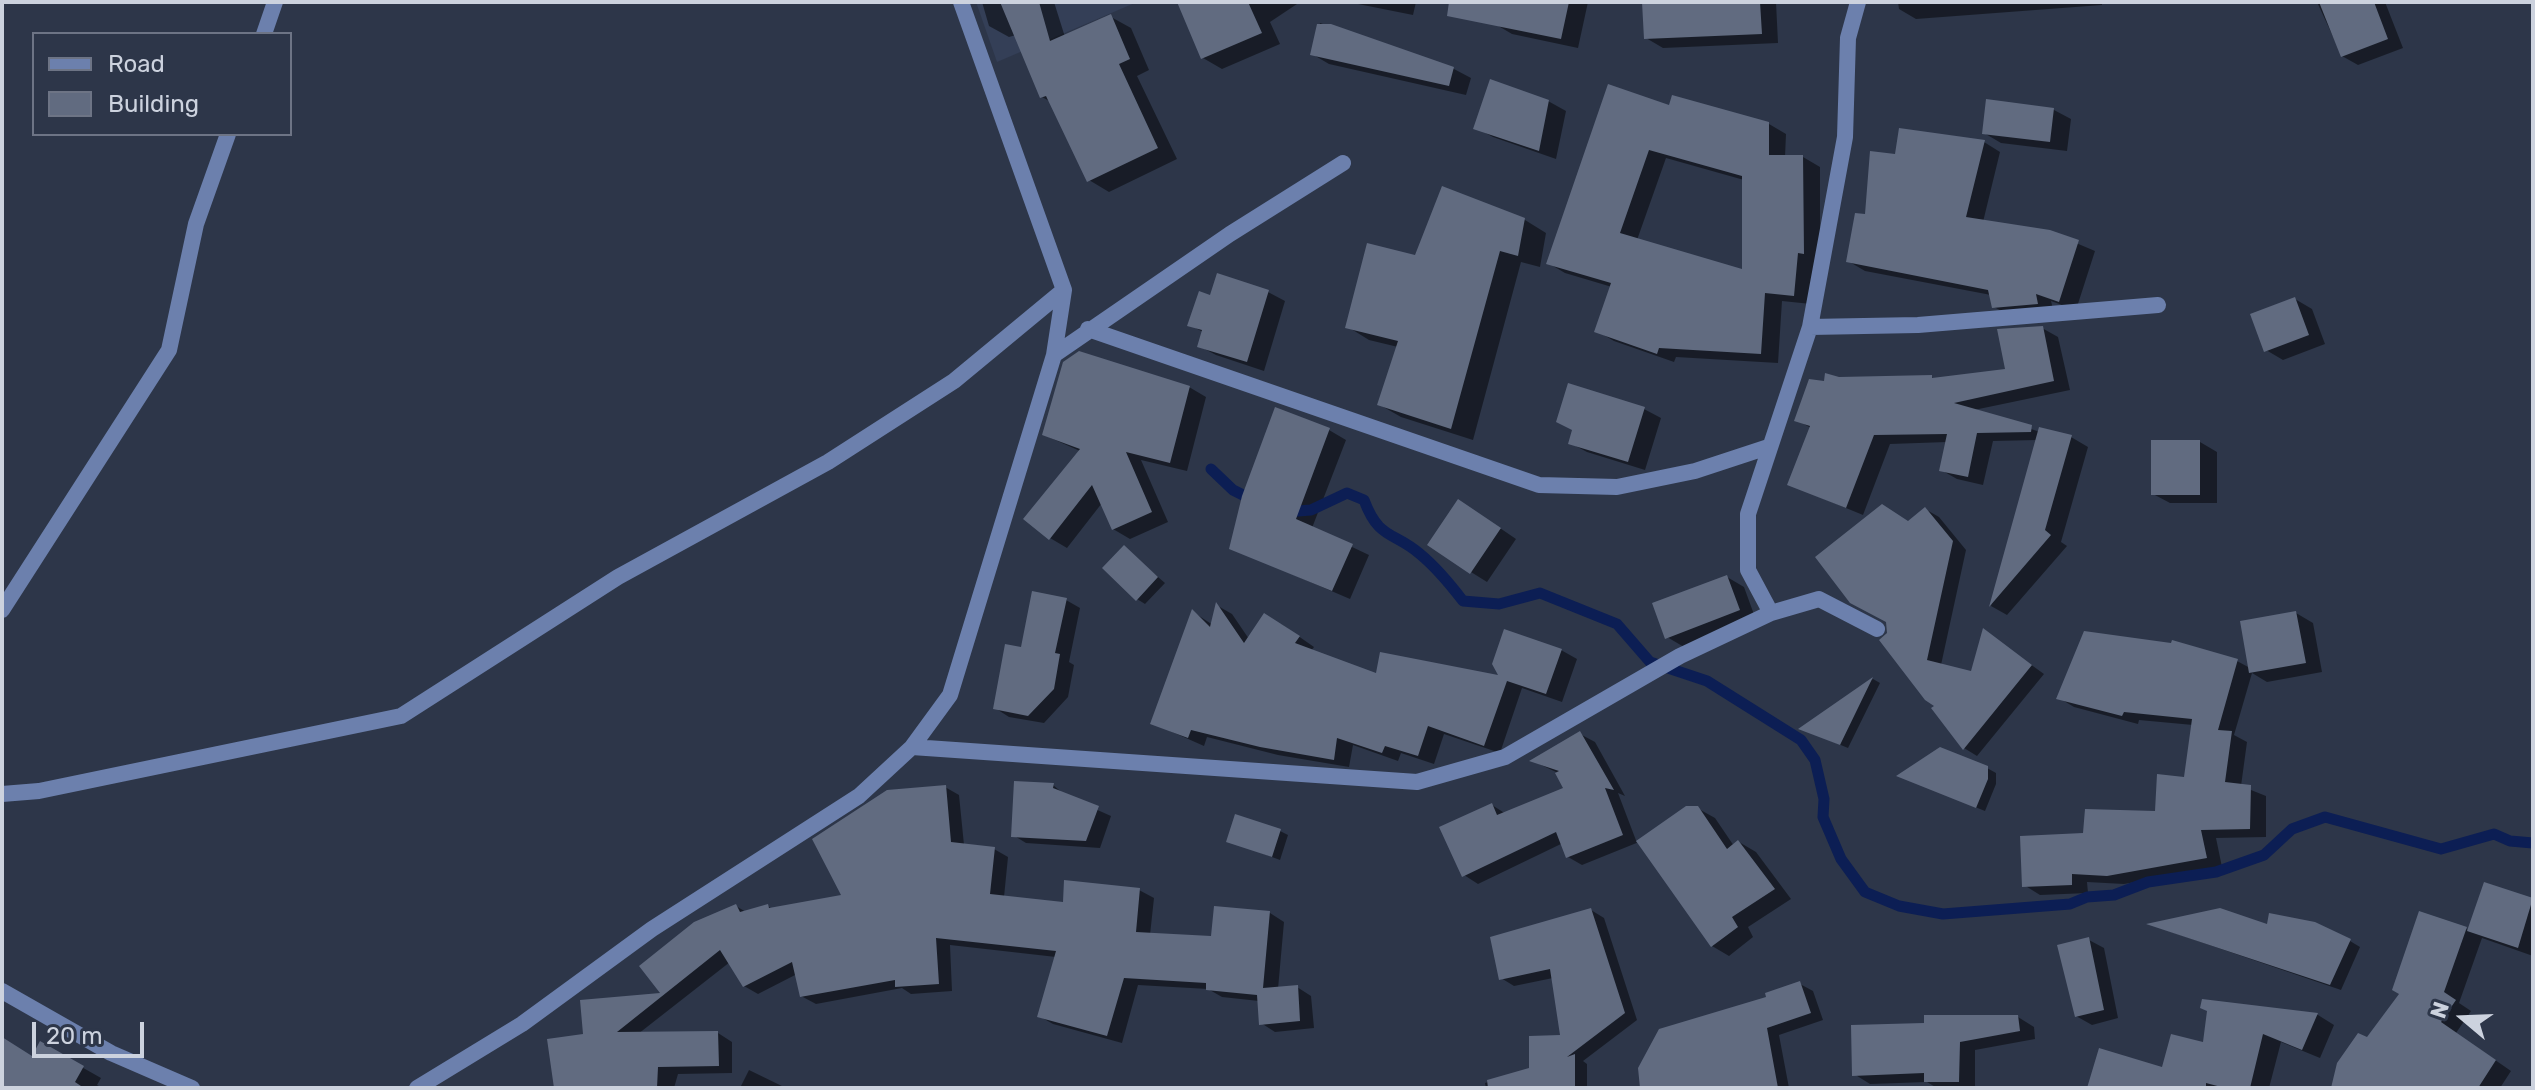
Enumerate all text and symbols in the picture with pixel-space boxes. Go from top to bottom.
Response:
legend [32,32,292,136]
text: Road [108,50,165,78]
text: Building [108,90,199,118]
north arrow [2423,978,2503,1058]
text: N [2424,998,2455,1022]
scale bar [36,1006,148,1056]
text: 20 m [46,1022,103,1050]

